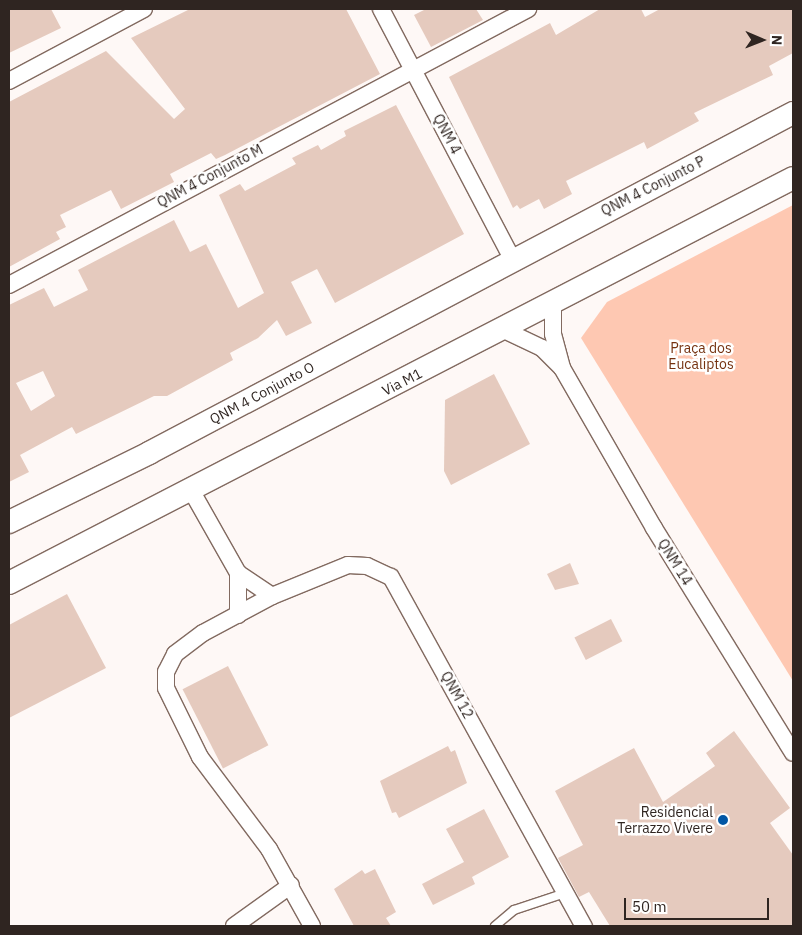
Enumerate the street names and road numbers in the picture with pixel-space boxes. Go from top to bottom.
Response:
street label: QNM 4 [430,111,464,157]
street label: QNM 4 Conjunto M [154,141,266,211]
street label: QNM 4 Conjunto P [598,153,708,219]
street label: QNM 4 Conjunto O [207,358,317,428]
street label: Via M1 [379,365,425,399]
street label: QNM 14 [654,536,696,588]
street label: QNM 12 [437,669,477,721]

